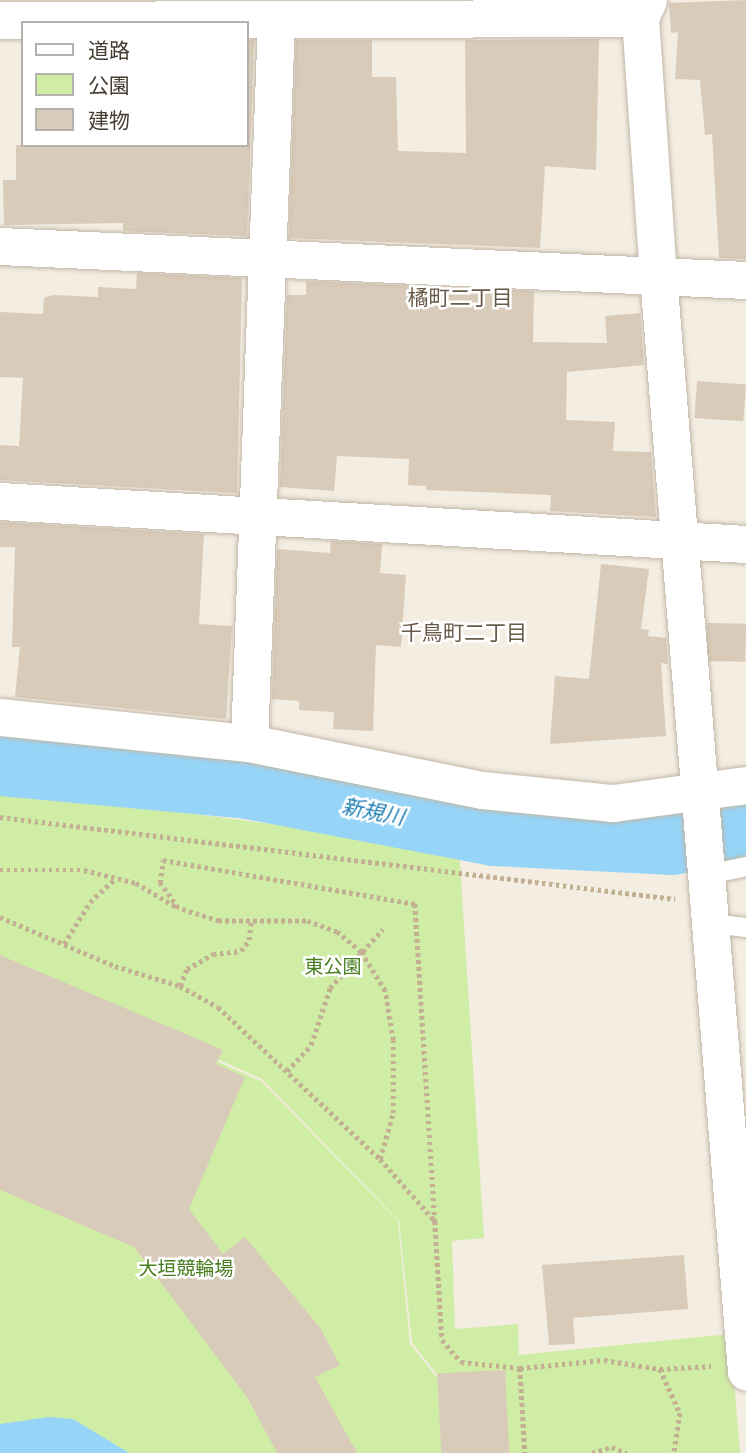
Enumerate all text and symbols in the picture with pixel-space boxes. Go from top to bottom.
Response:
legend [21,21,248,147]
text: 道路 [88,36,130,65]
text: 公園 [88,71,130,100]
text: 建物 [88,106,130,135]
district label: 橘町二丁目 [408,285,512,311]
district label: 千鳥町二丁目 [401,620,527,646]
water label: 新規川 [340,794,406,830]
park label: 東公園 [305,956,361,978]
park label: 大垣競輪場 [139,1258,233,1280]

